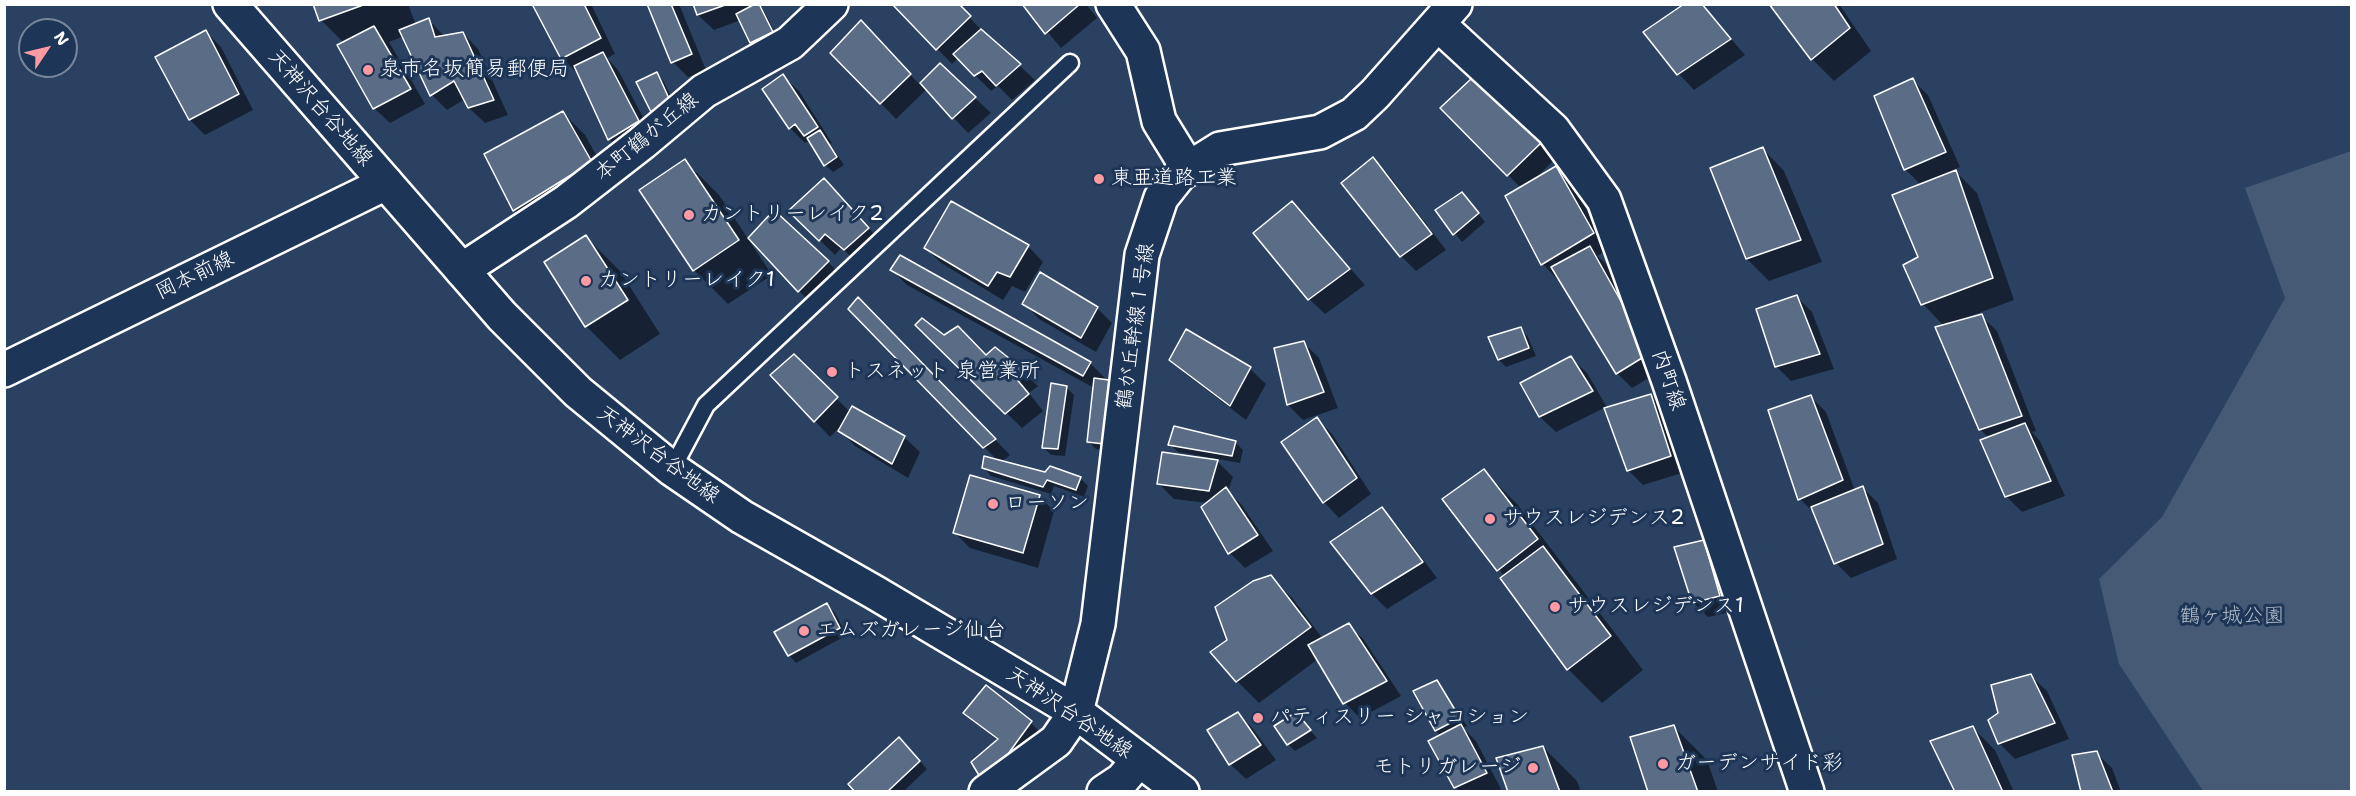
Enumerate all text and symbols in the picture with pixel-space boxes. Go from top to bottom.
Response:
north arrow [18,18,78,78]
text: N [49,27,74,50]
street label: 天神沢台谷地線 [262,44,378,172]
place label: 泉市名坂簡易郵便局 [380,57,569,83]
marker: 泉市名坂簡易郵便局 [361,63,375,77]
street label: 本町鶴が丘線 [590,88,704,186]
place label: 東亜道路工業 [1111,166,1237,192]
marker: 東亜道路工業 [1092,172,1106,186]
place label: カントリーレイク2 [701,202,884,228]
marker: カントリーレイク2 [682,208,696,222]
street label: 鶴が丘幹線１号線 [1112,241,1160,411]
street label: 岡本前線 [152,246,238,306]
place label: カントリーレイク1 [598,268,775,294]
marker: カントリーレイク1 [579,274,593,288]
street label: 内町線 [1646,346,1690,414]
place label: トスネット 泉営業所 [844,359,1040,385]
marker: トスネット 泉営業所 [825,365,839,379]
street label: 天神沢台谷地線 [592,401,724,509]
place label: ローソン [1005,491,1089,517]
marker: ローソン [986,497,1000,511]
place label: サウスレジデンス2 [1502,506,1685,532]
marker: サウスレジデンス2 [1483,512,1497,526]
place label: サウスレジデンス1 [1567,594,1744,620]
marker: サウスレジデンス1 [1548,600,1562,614]
park label: 鶴ヶ城公園 [2180,604,2284,630]
place label: エムズガレージ仙台 [816,618,1006,644]
marker: エムズガレージ仙台 [797,624,811,638]
street label: 天神沢台谷地線 [1001,661,1137,765]
place label: パティスリー シャコション [1270,705,1529,731]
marker: パティスリー シャコション [1251,711,1265,725]
place label: ガーデンサイド彩 [1675,751,1843,777]
place label: モトリガレージ [1373,755,1521,781]
marker: ガーデンサイド彩 [1656,757,1670,771]
marker: モトリガレージ [1526,761,1540,775]

